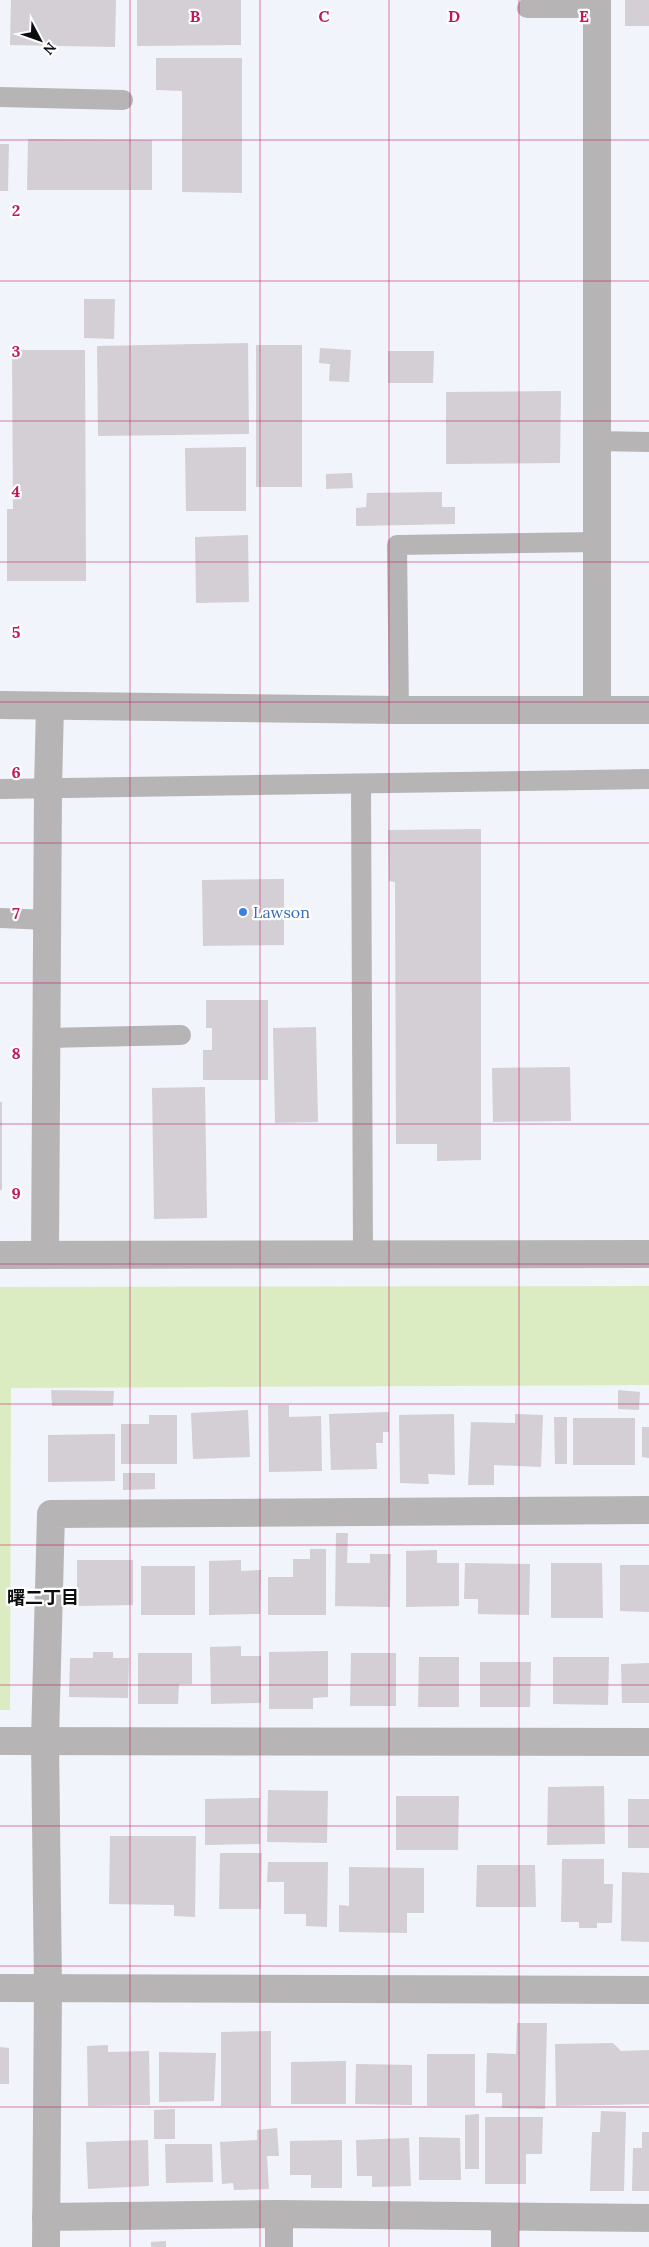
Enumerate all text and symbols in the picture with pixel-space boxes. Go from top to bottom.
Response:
text: B [190,6,201,26]
text: C [318,6,330,26]
text: D [448,6,460,26]
text: E [579,6,589,26]
north arrow [15,15,65,65]
text: N [39,39,60,59]
text: 2 [12,200,20,220]
text: 3 [12,341,21,361]
text: 4 [12,481,21,501]
text: 5 [12,622,21,642]
text: 6 [11,762,21,782]
place label: Lawson [253,902,310,922]
text: 7 [12,903,20,923]
marker: Lawson [237,906,249,918]
text: 8 [11,1043,21,1063]
text: 9 [11,1183,21,1203]
district label: 曙二丁目 [7,1586,79,1609]

